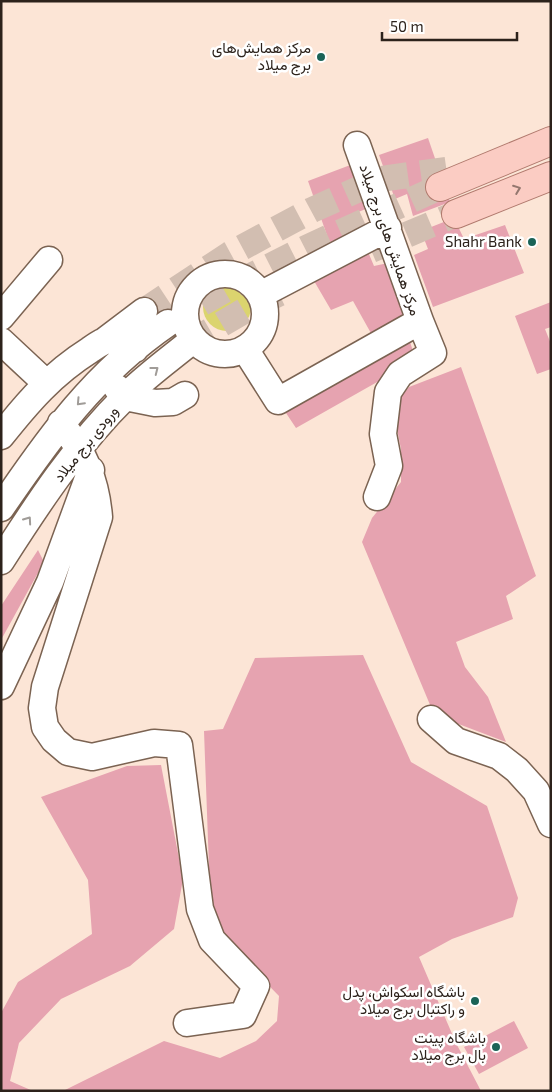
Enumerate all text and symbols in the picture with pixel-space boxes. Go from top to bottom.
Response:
scale bar [382,10,517,42]
text: 50 m [390,17,424,35]
place label: مرکز همایش‌های برج میلاد [212,38,311,76]
marker: مرکز همایش‌های برج میلاد [315,51,327,63]
street label: مرکز همایش های برج میلاد [354,161,425,319]
one-way arrow [512,185,521,195]
place label: Shahr Bank [445,232,522,250]
marker: Shahr Bank [526,236,538,248]
one-way arrow [149,367,159,376]
one-way arrow [77,396,86,405]
street label: ورودی برج میلاد [49,402,124,487]
one-way arrow [22,516,31,526]
place label: باشگاه اسکواش، پدل و راکتبال برج میلاد [342,982,465,1020]
marker: باشگاه اسکواش، پدل و راکتبال برج میلاد [469,995,481,1007]
place label: باشگاه پینت بال برج میلاد [411,1028,486,1066]
marker: باشگاه پینت بال برج میلاد [490,1041,502,1053]

